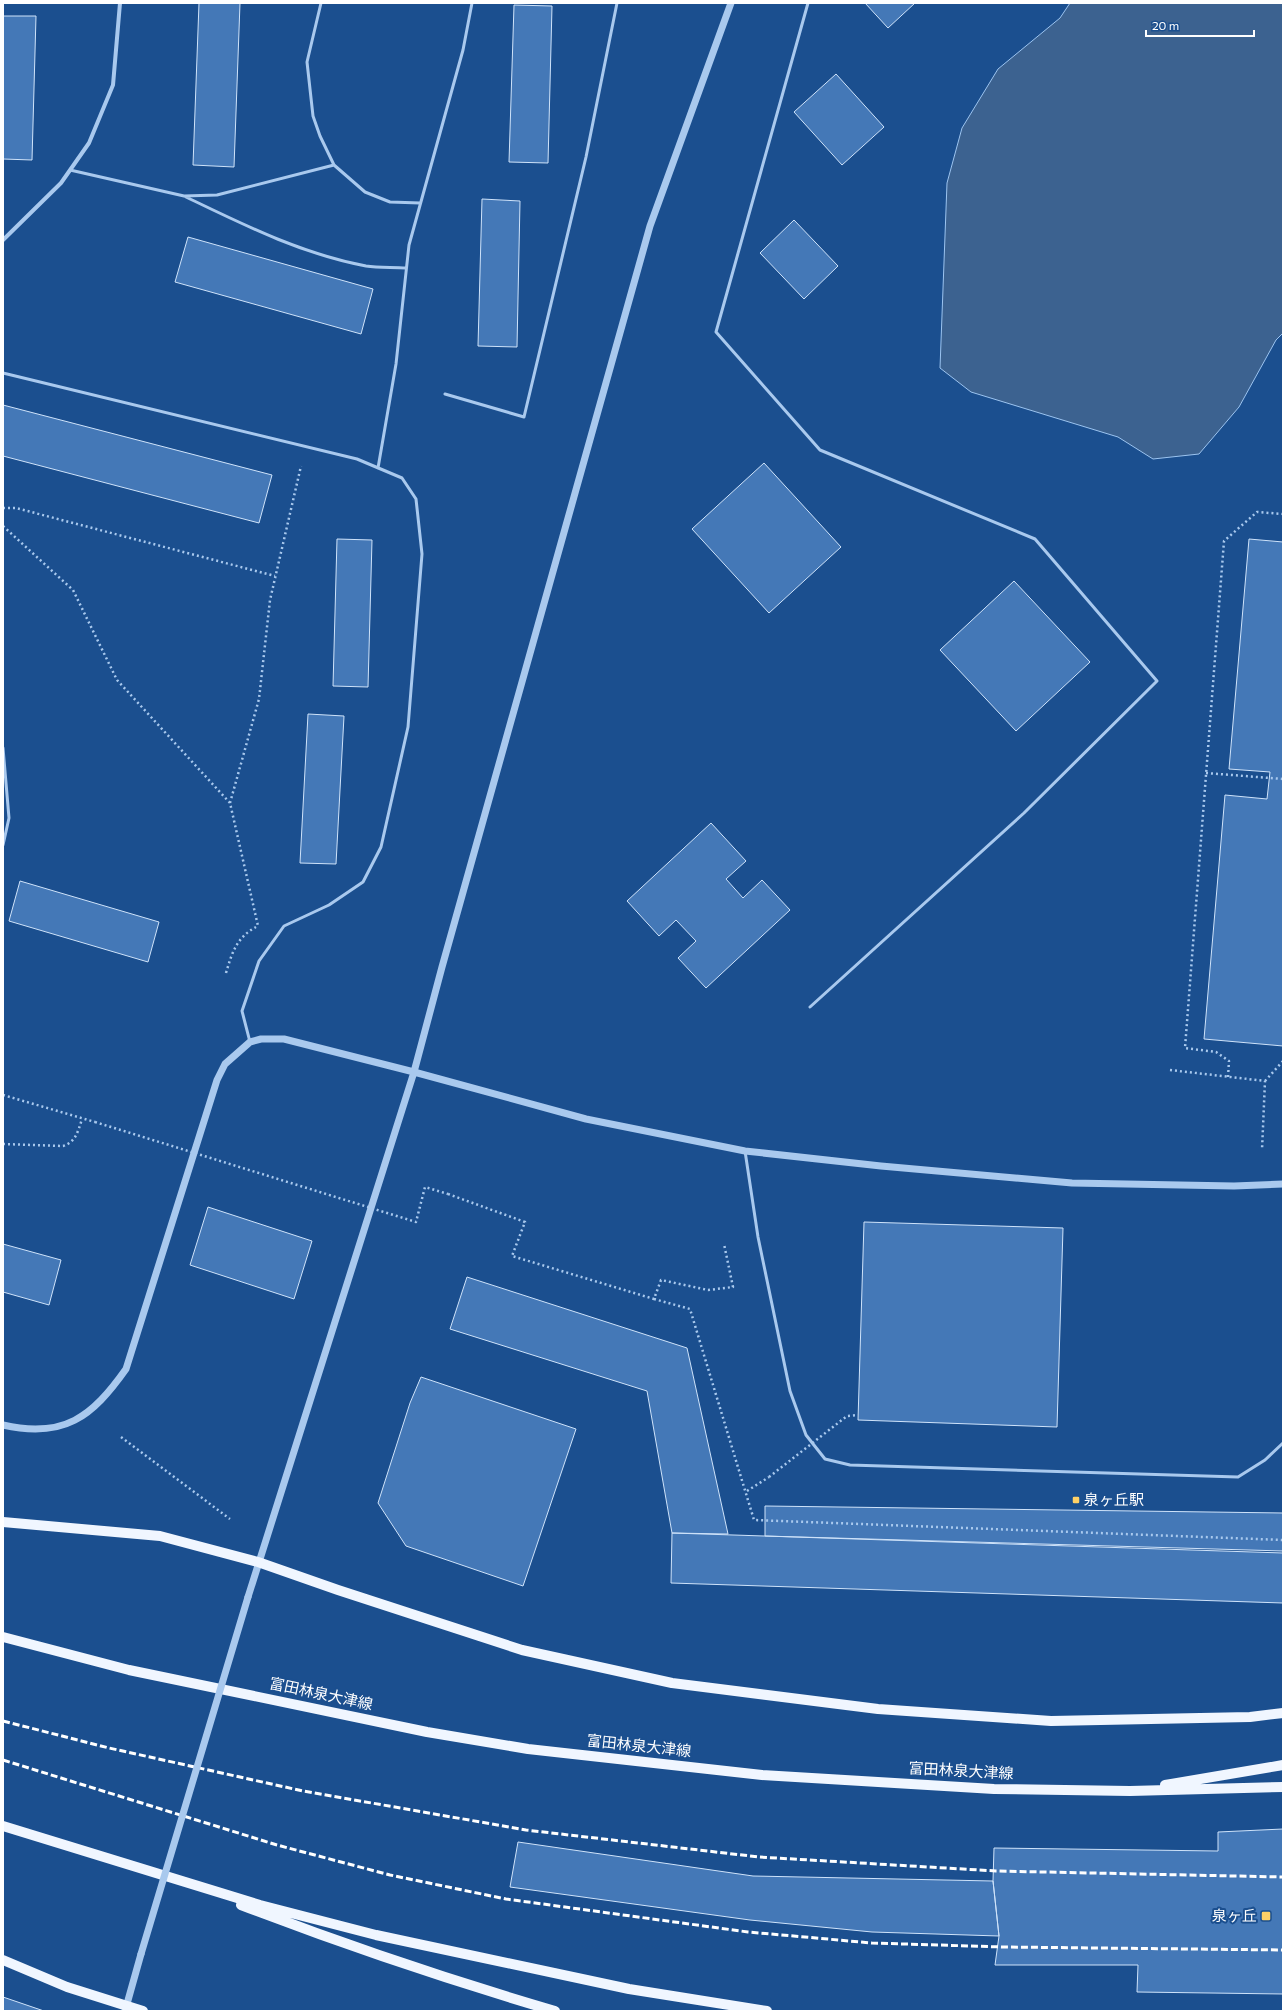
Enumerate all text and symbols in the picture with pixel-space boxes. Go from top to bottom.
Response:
scale bar [1146,12,1254,38]
text: 20 m [1152,18,1179,32]
place label: 泉ヶ丘駅 [1084,1490,1144,1508]
marker: 泉ヶ丘駅 [1071,1495,1081,1505]
street label: 富田林泉大津線 [268,1673,374,1713]
street label: 富田林泉大津線 [586,1731,692,1759]
street label: 富田林泉大津線 [908,1758,1014,1782]
place label: 泉ヶ丘 [1212,1906,1257,1924]
marker: 泉ヶ丘 [1260,1910,1272,1922]

